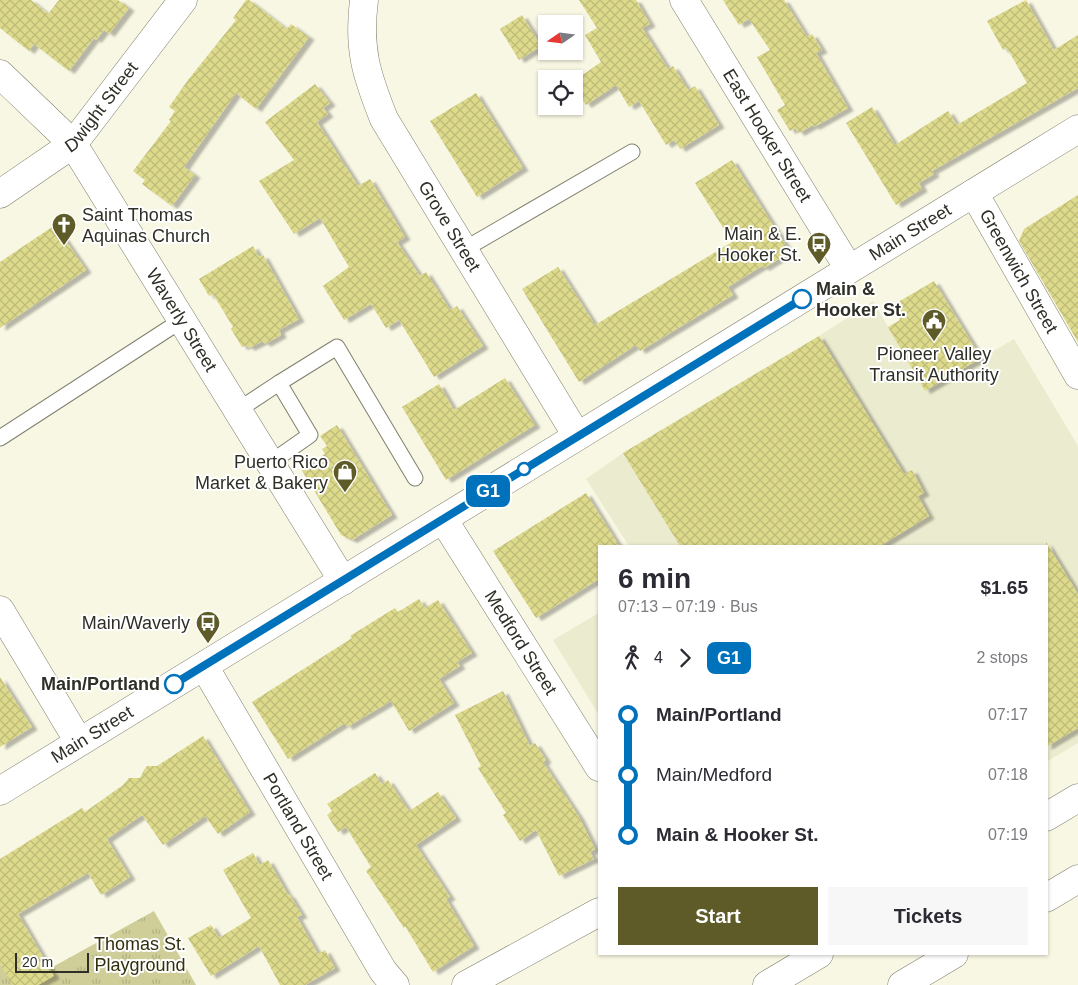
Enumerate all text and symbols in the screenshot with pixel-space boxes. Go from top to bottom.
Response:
north arrow [538,15,582,60]
map controls [538,15,583,115]
street label: Dwight Street [61,58,142,157]
street label: East Hooker Street [719,65,815,206]
button: locate [538,70,583,115]
street label: Grove Street [414,177,484,275]
street label: Main Street [866,199,955,265]
place label: Saint Thomas Aquinas Church [82,205,210,246]
street label: Greenwich Street [975,206,1062,337]
church icon: Saint Thomas Aquinas Church [51,212,77,246]
place label: Main & E. Hooker St. [717,224,802,265]
bus stop icon: Main & E. Hooker St. [806,231,832,265]
street label: Waverly Street [142,265,221,375]
place label: Main & Hooker St. [816,279,906,320]
marker: Main & Hooker St. [792,289,812,309]
public building icon: Pioneer Valley Transit Authority [921,308,947,342]
place label: Pioneer Valley Transit Authority [869,344,999,385]
place label: Puerto Rico Market & Bakery [195,452,328,493]
shop icon: Puerto Rico Market & Bakery [332,459,358,493]
unlabelled marker [517,462,531,476]
line badge: G1 [466,475,510,507]
text: G1 [476,481,500,501]
text: 6 min [618,563,691,594]
text: $1.65 [980,577,1028,598]
street label: Medford Street [481,587,561,698]
text: 07:13 – 07:19 · Bus [618,598,758,615]
bus stop icon: Main/Waverly [195,610,221,644]
place label: Main/Waverly [82,613,190,633]
icon: walk [618,644,646,672]
icon: forward [671,644,699,672]
text: G1 [717,648,741,668]
text: 4 [654,649,663,666]
text: 2 stops [976,649,1028,666]
place label: Main/Portland [41,674,160,694]
marker: Main/Portland [164,674,184,694]
street label: Main Street [48,702,137,767]
text: Main/Portland [656,704,782,725]
text: 07:17 [988,706,1028,723]
text: Main/Medford [656,764,772,785]
text: 07:18 [988,766,1028,783]
street label: Portland Street [259,770,337,883]
text: Main & Hooker St. [656,824,819,845]
text: 07:19 [988,826,1028,843]
button: Start [618,887,818,945]
button: Tickets [828,887,1028,945]
park label: Thomas St. Playground [94,934,186,975]
scale bar [15,950,89,973]
text: 20 m [22,954,53,970]

